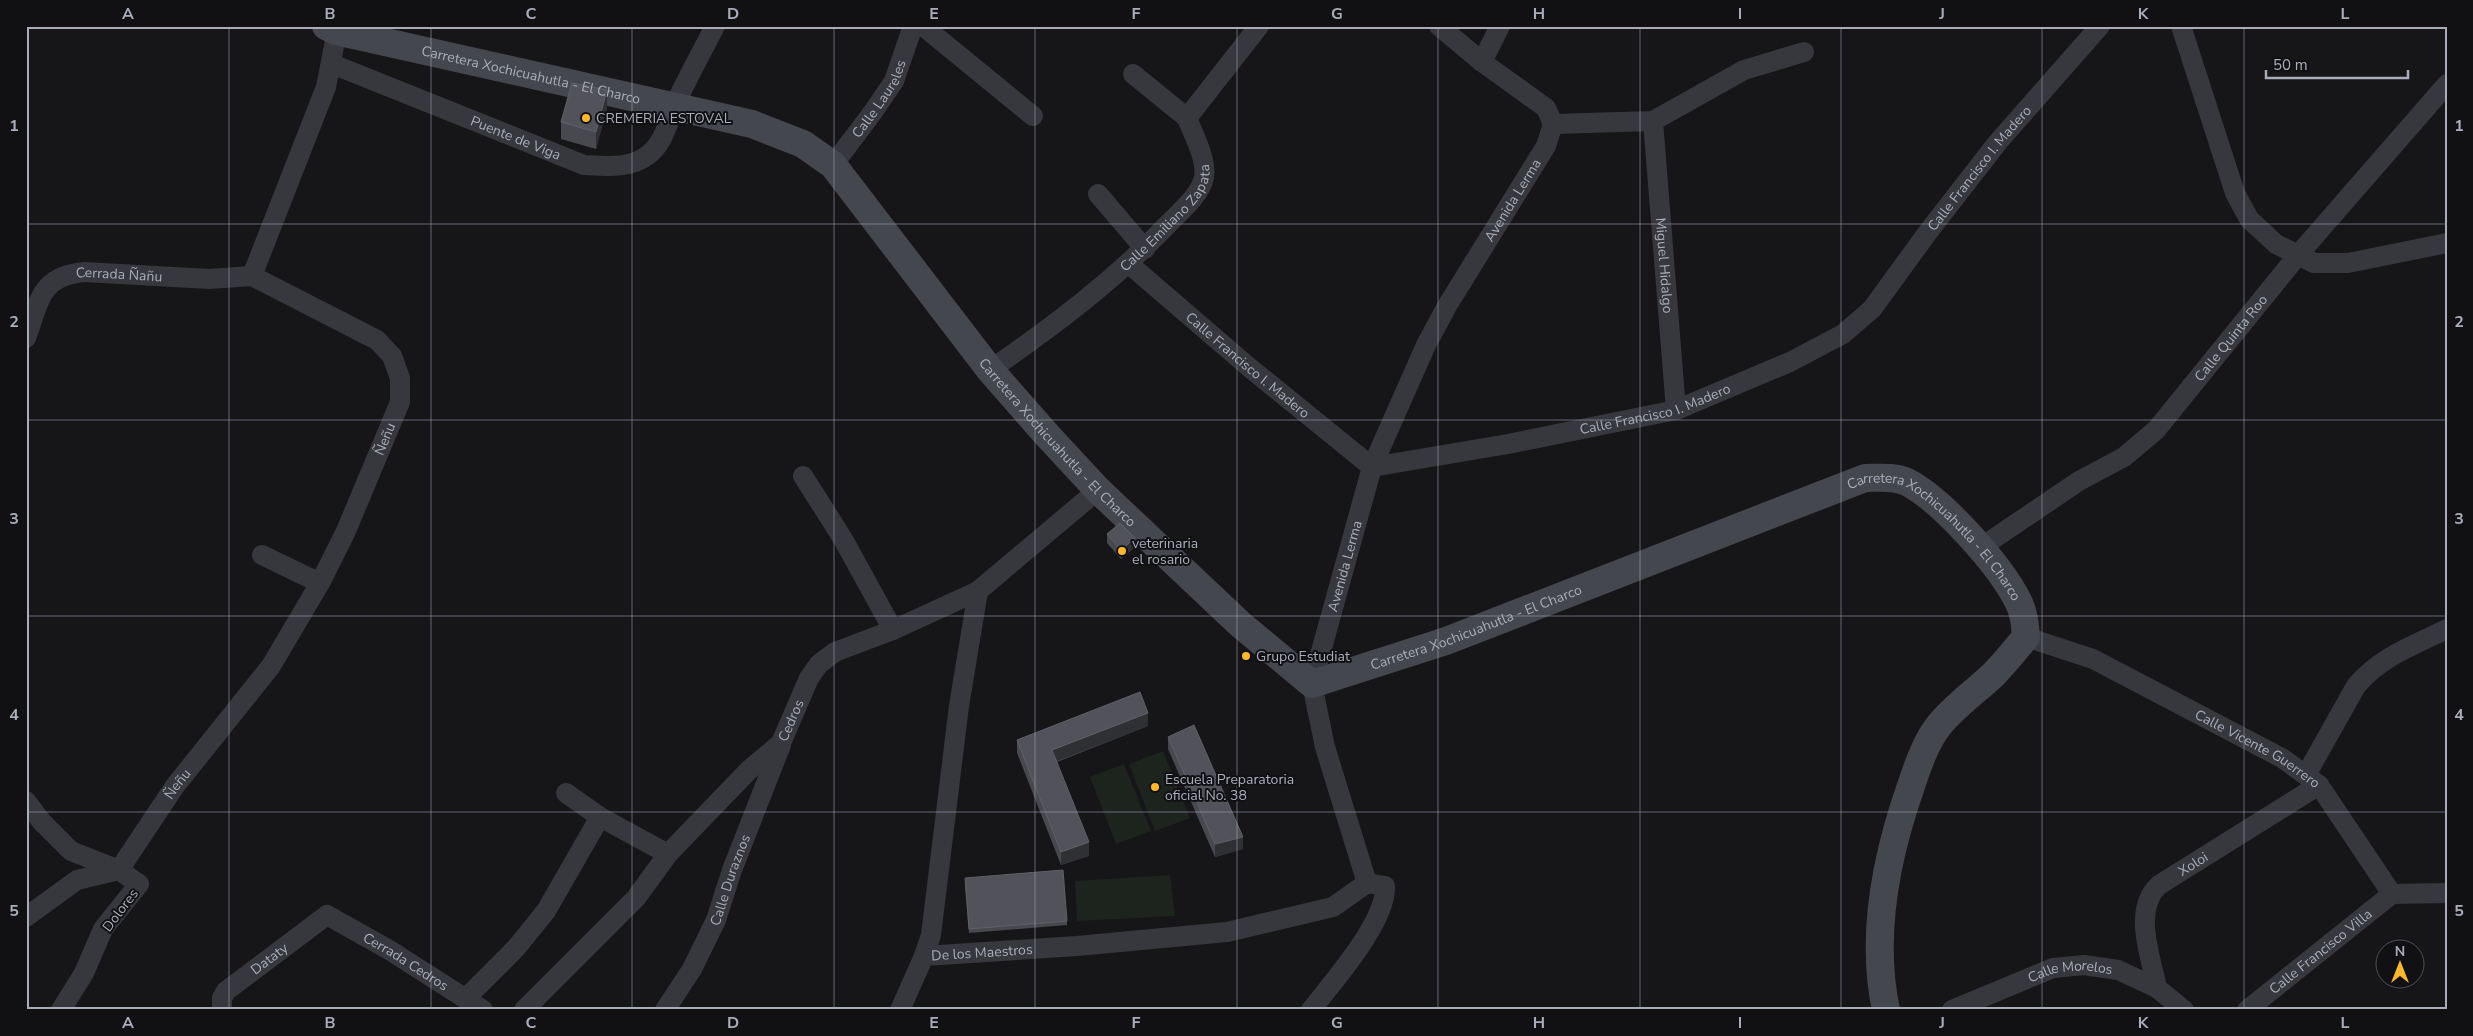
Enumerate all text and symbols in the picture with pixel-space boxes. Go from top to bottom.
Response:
text: A [122,3,134,25]
text: B [324,3,336,25]
text: C [526,3,537,25]
text: D [727,3,739,25]
text: E [929,3,939,25]
text: F [1132,3,1141,25]
text: G [1331,3,1343,25]
text: H [1533,3,1545,25]
text: I [1738,3,1742,25]
text: J [1938,3,1945,25]
text: K [2138,3,2150,25]
text: L [2341,3,2350,25]
street label: Carretera Xochicuahutla - El Charco [420,41,642,109]
scale bar [2266,48,2408,80]
text: 50 m [2273,55,2308,75]
street label: Calle Laureles [848,57,911,142]
street label: Calle Francisco I. Madero [1923,101,2036,235]
place label: CREMERIA ESTOVAL [596,109,732,128]
street label: Puente de Viga [468,111,564,165]
marker: CREMERIA ESTOVAL [580,112,592,124]
text: 1 [9,115,19,137]
text: 1 [2454,115,2464,137]
street label: Avenida Lerma [1480,155,1546,245]
street label: Calle Emiliano Zapata [1116,163,1215,276]
street label: Miguel Hidalgo [1651,217,1677,314]
street label: Cerrada Ñañu [75,263,163,286]
street label: Calle Quinta Roo [2190,291,2272,386]
street label: Calle Francisco I. Madero [1182,308,1314,423]
text: 2 [9,311,19,333]
text: 2 [2454,311,2464,333]
street label: Carretera Xochicuahutla - El Charco [974,354,1140,531]
street label: Calle Francisco I. Madero [1578,379,1734,439]
street label: Ñeñu [370,420,400,458]
street label: Carretera Xochicuahutla - El Charco [1844,469,2025,605]
text: 3 [9,508,19,530]
text: 3 [2454,508,2464,530]
street label: Avenida Lerma [1323,518,1367,614]
place label: veterinaria el rosario [1132,534,1198,569]
marker: veterinaria el rosario [1116,545,1128,557]
street label: Carretera Xochicuahutla - El Charco [1368,580,1585,675]
place label: Grupo Estudiat [1256,647,1350,666]
marker: Grupo Estudiat [1240,650,1252,662]
street label: Cedros [774,696,809,745]
text: 4 [9,704,19,726]
text: 4 [2454,704,2464,726]
street label: Calle Vicente Guerrero [2191,705,2324,793]
street label: Ñeñu [160,765,195,803]
place label: Escuela Preparatoria oficial No. 38 [1165,770,1294,805]
marker: Escuela Preparatoria oficial No. 38 [1149,781,1161,793]
street label: Calle Duraznos [706,831,755,929]
street label: Xoloi [2175,848,2212,881]
street label: Dolores [98,885,143,936]
text: 5 [9,900,19,922]
text: 5 [2454,900,2464,922]
street label: Calle Francisco Villa [2265,905,2376,999]
street label: Cerrada Cedros [360,928,452,996]
street label: Dataty [247,938,293,979]
north arrow [2376,938,2426,988]
street label: De los Maestros [931,940,1033,966]
text: N [2395,942,2405,961]
street label: Calle Morelos [2025,956,2114,987]
text: A [122,1012,134,1034]
text: B [324,1012,336,1034]
text: C [526,1012,537,1034]
text: D [727,1012,739,1034]
text: E [929,1012,939,1034]
text: F [1132,1012,1141,1034]
text: G [1331,1012,1343,1034]
text: H [1533,1012,1545,1034]
text: I [1738,1012,1742,1034]
text: J [1938,1012,1945,1034]
text: K [2138,1012,2150,1034]
text: L [2341,1012,2350,1034]

